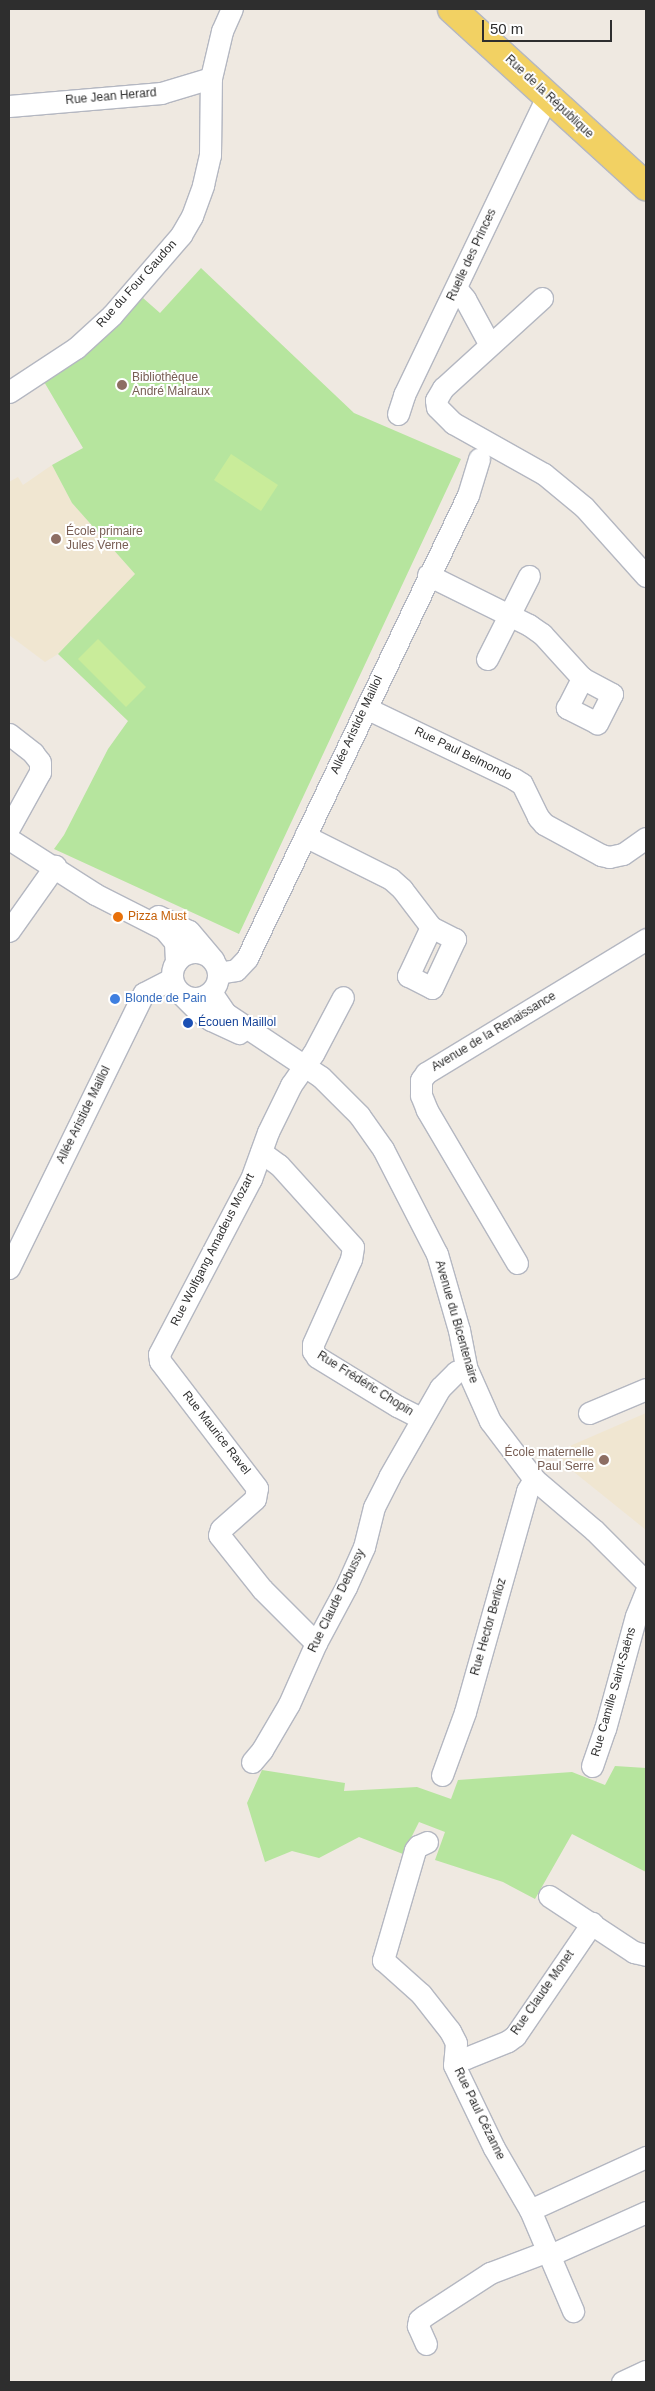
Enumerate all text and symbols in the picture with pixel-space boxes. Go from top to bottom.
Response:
scale bar [485,10,615,42]
text: 50 m [490,20,523,37]
street label: Rue de la République [502,52,596,142]
street label: Rue Jean Herard [65,86,157,108]
street label: Ruelle des Princes [444,207,500,303]
street label: Rue du Four Gaudon [94,237,180,331]
place label: Bibliothèque André Malraux [132,371,210,399]
marker: Bibliothèque André Malraux [116,379,128,391]
place label: École primaire Jules Verne [66,525,143,553]
marker: École primaire Jules Verne [50,533,62,545]
street label: Allée Aristide Maillol [328,673,386,777]
street label: Rue Paul Belmondo [412,724,514,784]
place label: Pizza Must [128,910,187,924]
marker: Pizza Must [112,911,124,923]
street label: Avenue de la Renaissance [429,989,559,1075]
place label: Blonde de Pain [125,992,206,1006]
marker: Blonde de Pain [109,993,121,1005]
place label: Écouen Maillol [198,1016,276,1030]
marker: Écouen Maillol [182,1017,194,1029]
street label: Allée Aristide Maillol [54,1064,114,1166]
street label: Rue Wolfgang Amadeus Mozart [168,1171,258,1329]
street label: Avenue du Bicentenaire [432,1259,480,1385]
street label: Rue Frédéric Chopin [314,1349,416,1419]
street label: Rue Maurice Ravel [179,1388,253,1478]
place label: École maternelle Paul Serre [505,1446,594,1474]
marker: École maternelle Paul Serre [598,1454,610,1466]
street label: Rue Claude Debussy [306,1547,368,1655]
street label: Rue Hector Berlioz [468,1577,510,1677]
street label: Rue Camille Saint-Saëns [589,1626,639,1758]
street label: Rue Claude Monet [508,1948,578,2038]
street label: Rue Paul Cézanne [450,2066,508,2162]

